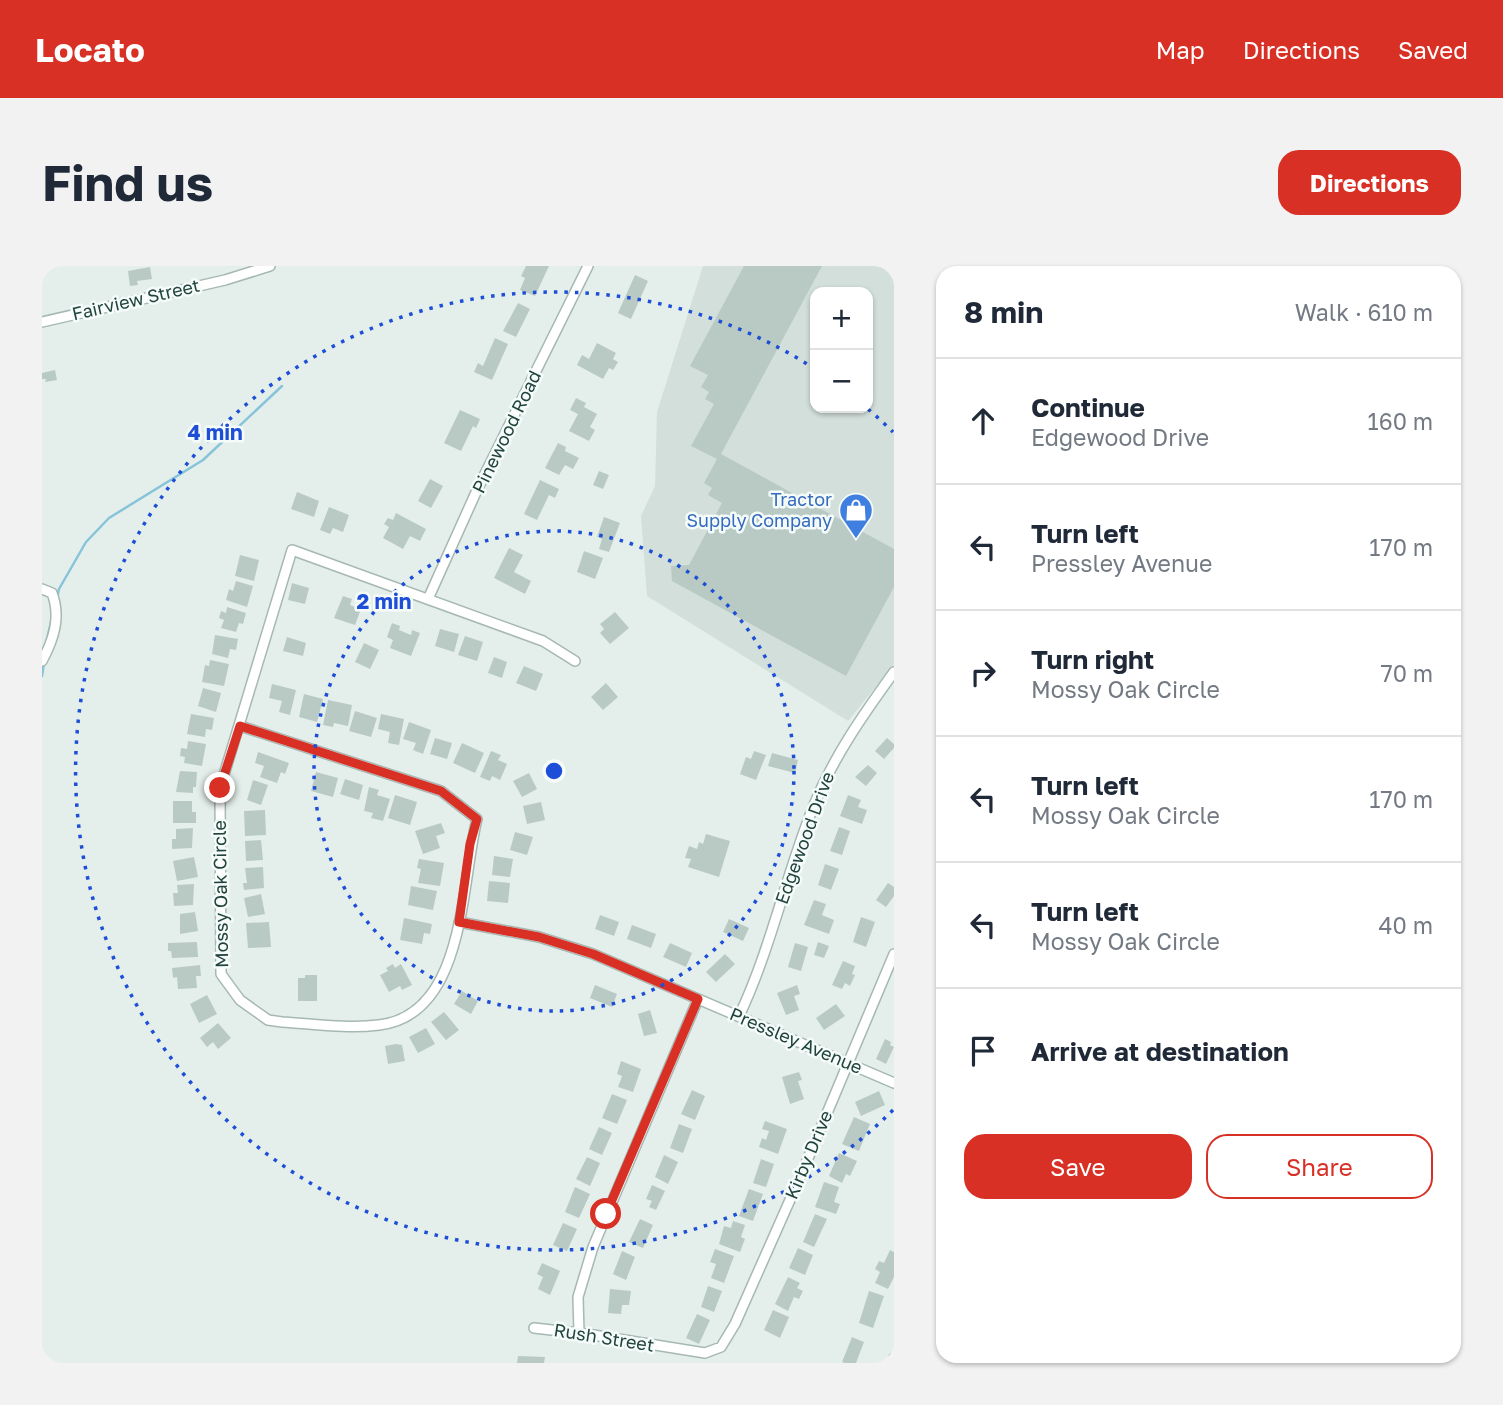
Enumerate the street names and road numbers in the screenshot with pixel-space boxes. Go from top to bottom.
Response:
street label: Fairview Street [70,274,202,324]
street label: Pinewood Road [467,367,545,496]
street label: Edgewood Drive [770,768,838,907]
street label: Mossy Oak Circle [208,820,232,968]
street label: Pressley Avenue [727,1002,866,1078]
street label: Kirby Drive [780,1107,837,1202]
street label: Rush Street [552,1318,656,1356]

